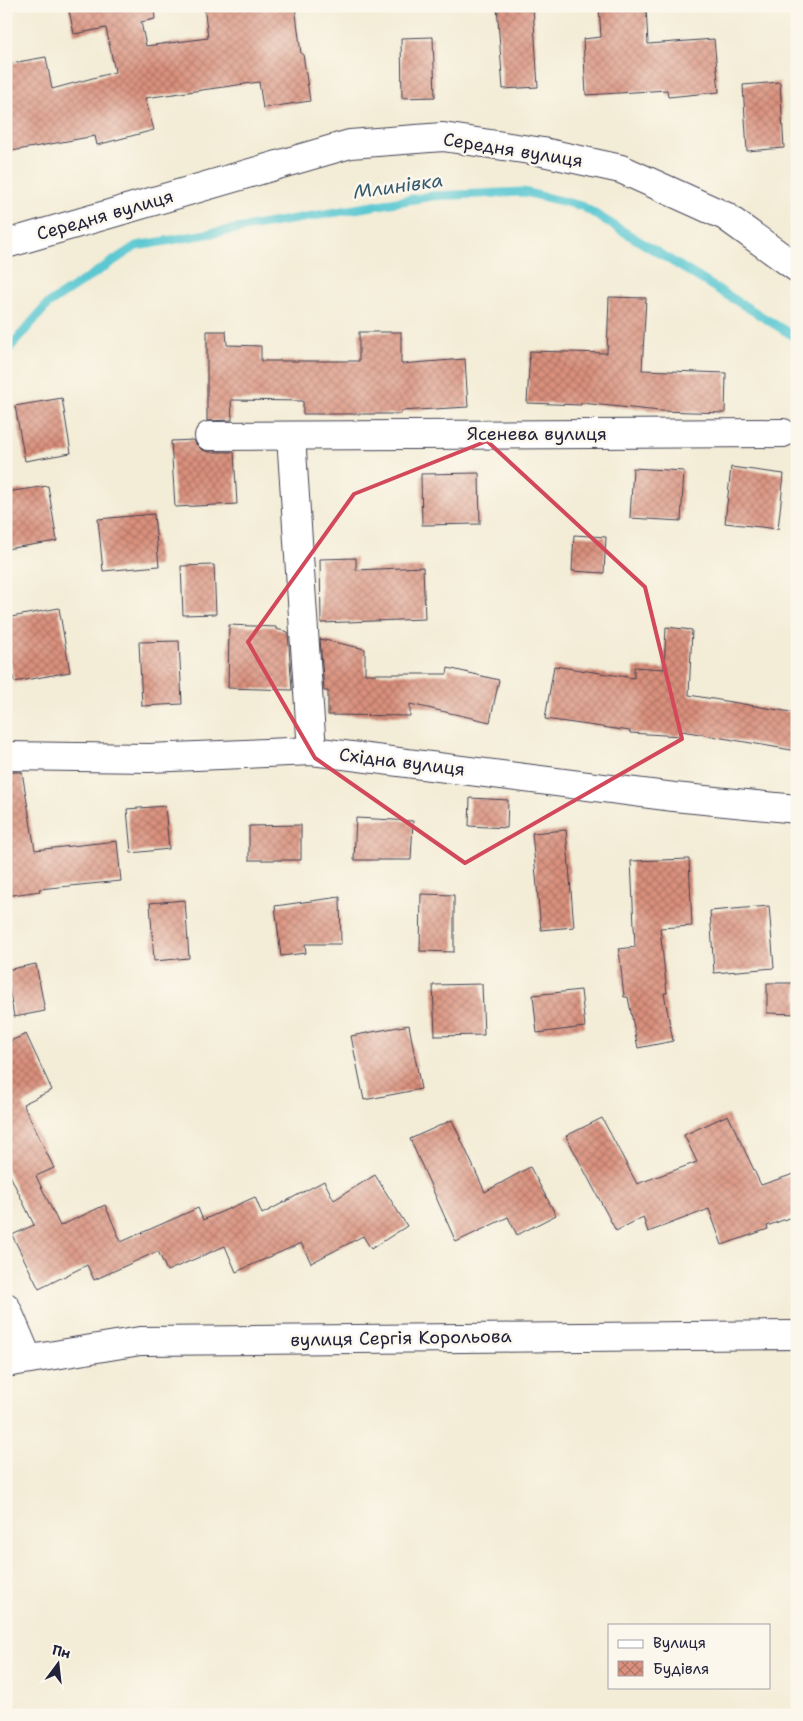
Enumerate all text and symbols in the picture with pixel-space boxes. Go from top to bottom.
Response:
street label: Середня вулиця [441,127,585,173]
water label: Млинівка [352,167,444,205]
street label: Середня вулиця [34,184,176,246]
street label: Ясенева вулиця [467,422,607,446]
street label: Східна вулиця [338,742,466,782]
street label: вулиця Сергія Корольова [290,1324,512,1352]
legend [608,1624,770,1688]
text: Вулиця [653,1633,706,1653]
north arrow [32,1638,82,1688]
text: Пн [50,1640,73,1663]
text: Будівля [653,1659,709,1679]

